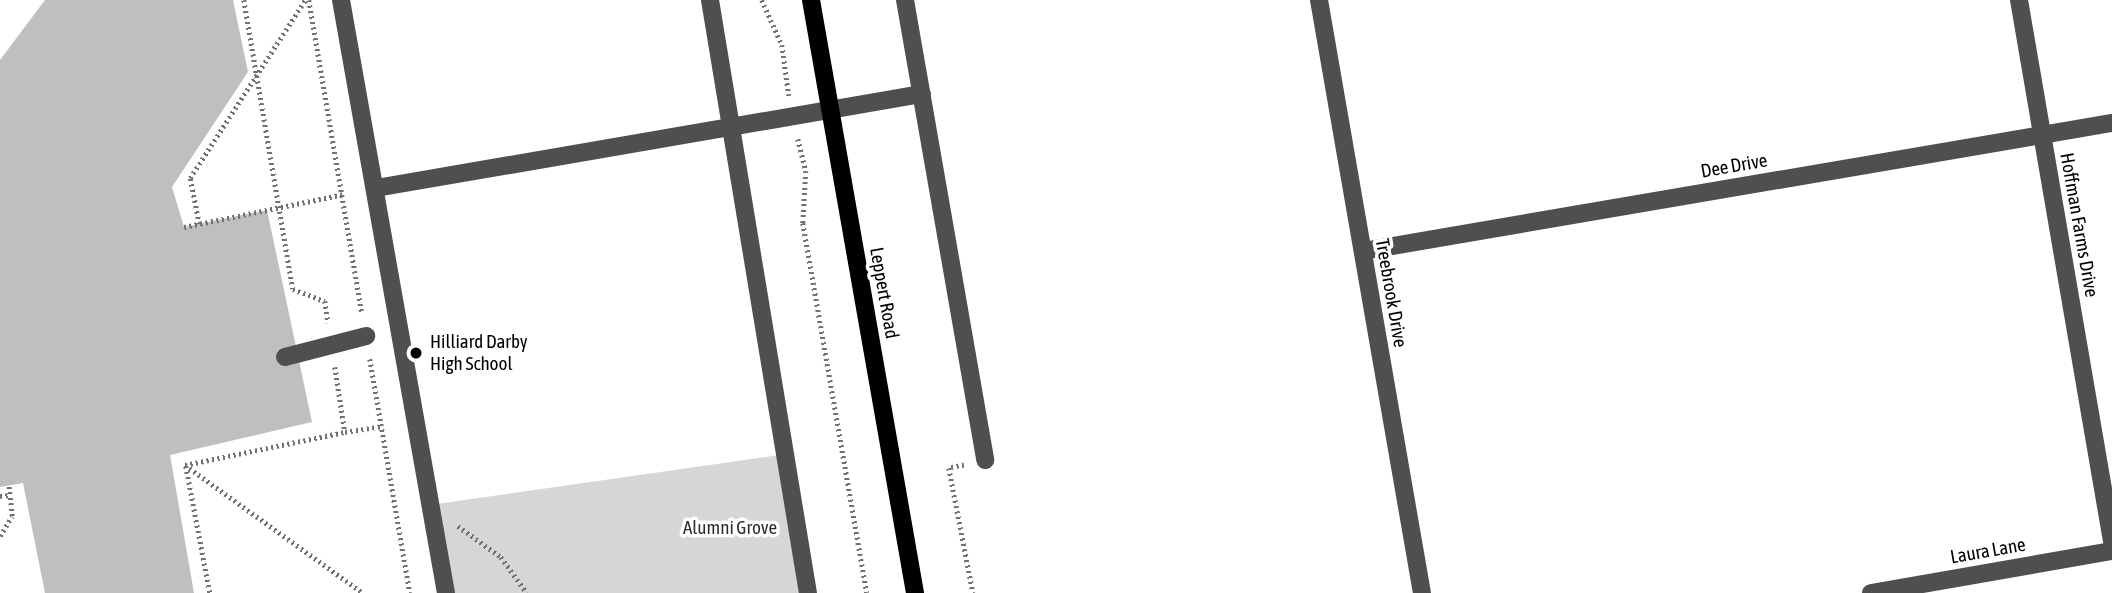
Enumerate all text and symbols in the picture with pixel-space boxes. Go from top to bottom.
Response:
street label: Dee Drive [1699,149,1769,183]
street label: Hoffman Farms Drive [2055,151,2103,299]
street label: Treebrook Drive [1370,237,1412,349]
street label: Leppert Road [865,246,903,340]
place label: Hilliard Darby High School [430,331,528,375]
marker: Hilliard Darby High School [408,345,424,361]
park label: Alumni Grove [683,517,777,539]
street label: Laura Lane [1949,533,2027,569]

